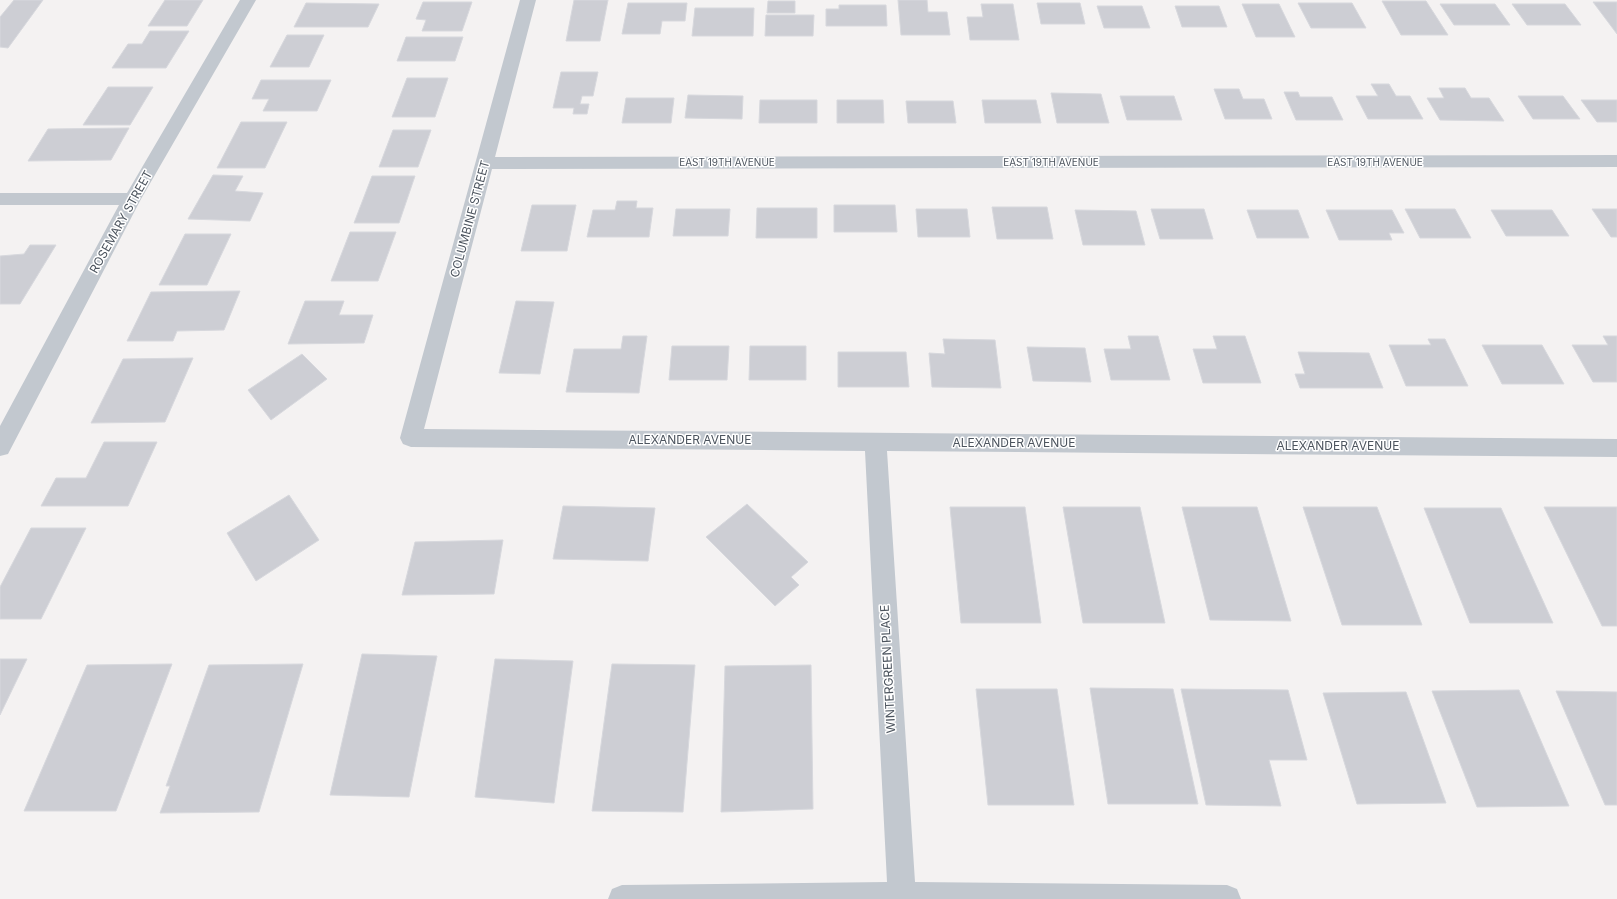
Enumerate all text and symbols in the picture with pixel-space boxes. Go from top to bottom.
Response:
street label: EAST 19TH AVENUE [679,156,775,168]
street label: EAST 19TH AVENUE [1003,156,1099,168]
street label: EAST 19TH AVENUE [1327,156,1423,168]
street label: COLUMBINE STREET [447,158,492,279]
street label: ROSEMARY STREET [86,168,155,276]
street label: ALEXANDER AVENUE [629,432,751,447]
street label: ALEXANDER AVENUE [953,435,1075,450]
street label: ALEXANDER AVENUE [1277,438,1399,453]
street label: WINTERGREEN PLACE [877,604,898,734]

